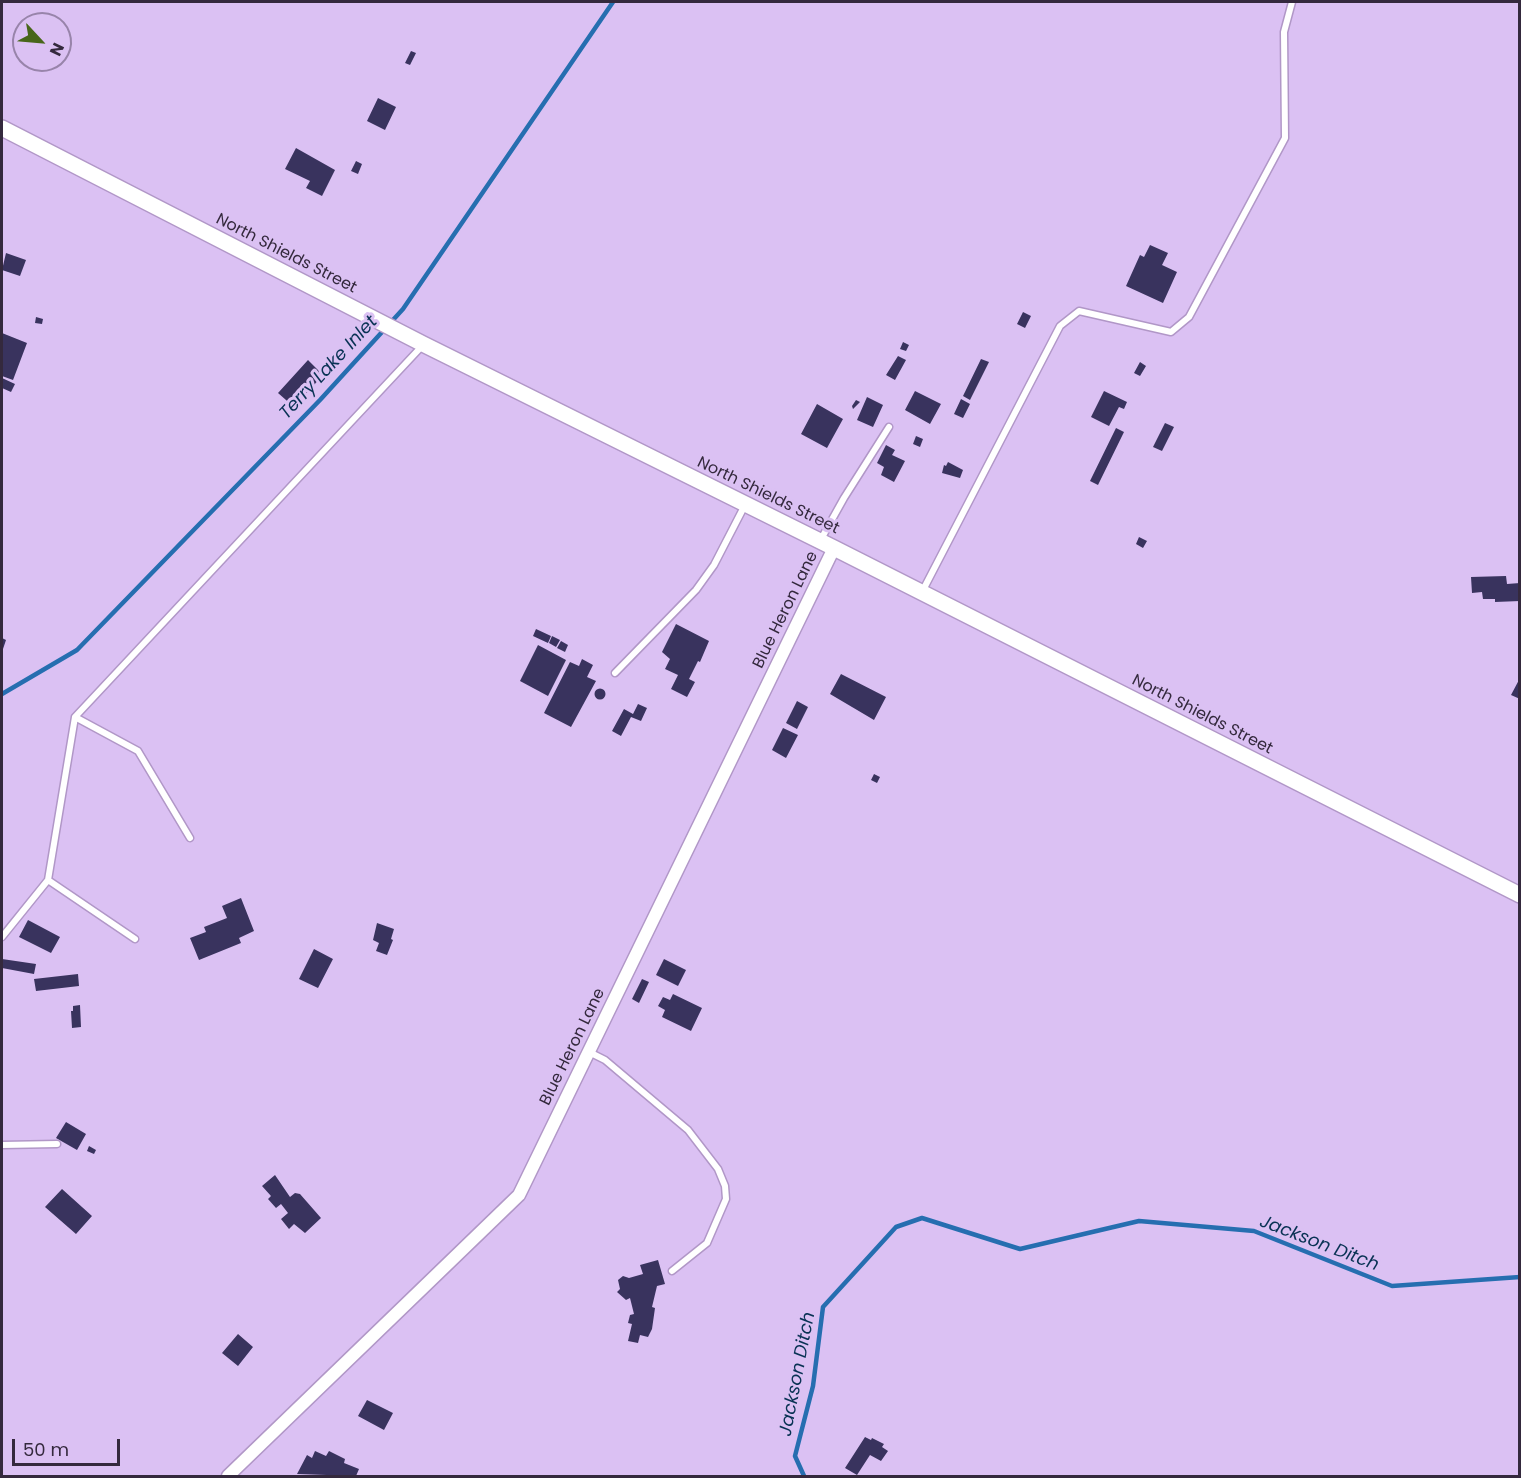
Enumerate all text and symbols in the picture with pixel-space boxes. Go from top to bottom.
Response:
north arrow [12,12,72,72]
text: N [44,39,70,60]
street label: North Shields Street [212,210,360,298]
water label: Terry Lake Inlet [276,312,382,424]
street label: North Shields Street [694,453,842,539]
street label: Blue Heron Lane [749,548,823,672]
street label: North Shields Street [1128,671,1276,759]
street label: Blue Heron Lane [536,985,610,1109]
water label: Jackson Ditch [1256,1211,1382,1277]
water label: Jackson Ditch [775,1310,821,1438]
scale bar [15,1427,123,1465]
text: 50 m [23,1437,69,1462]

